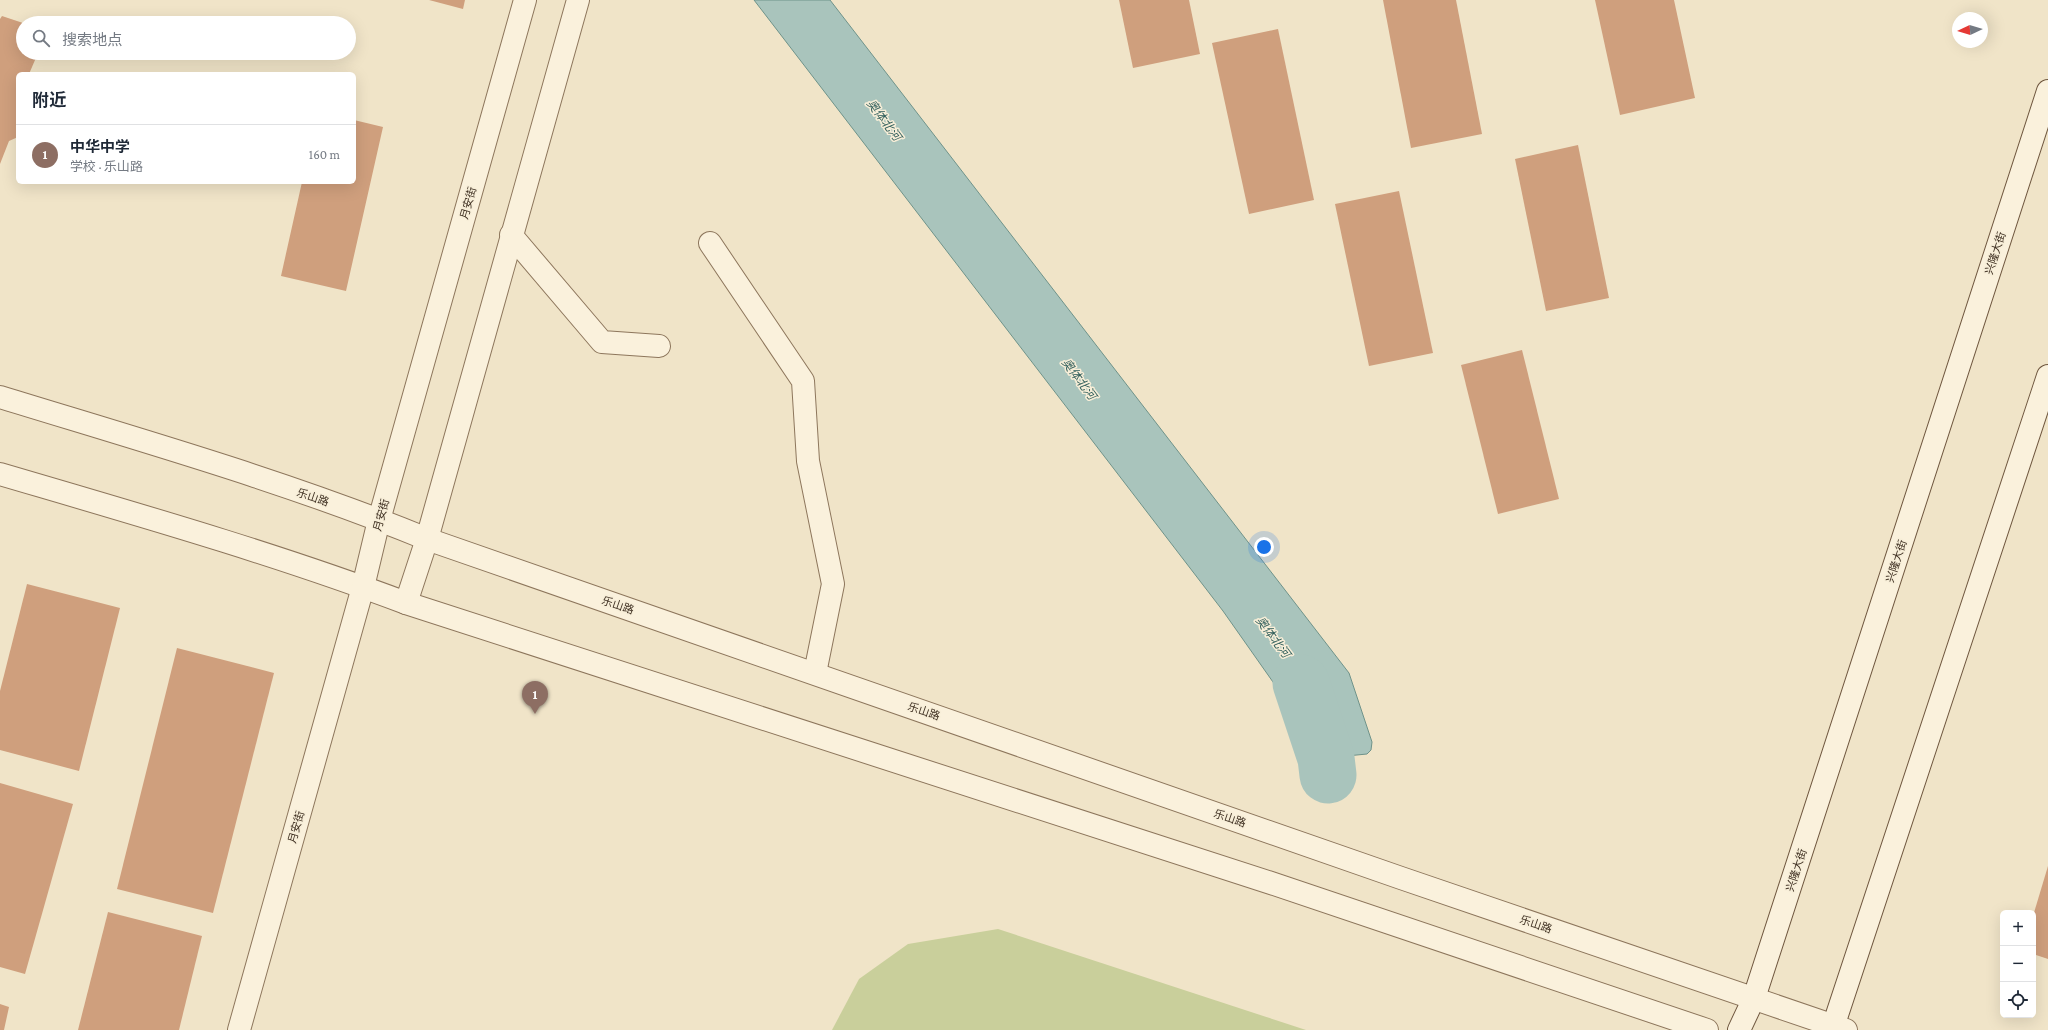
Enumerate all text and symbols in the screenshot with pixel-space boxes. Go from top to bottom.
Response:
north arrow [1952,12,1988,48]
search box [16,16,356,60]
icon: search [30,27,52,49]
text: 搜索地点 [62,32,122,48]
text: 附近 [32,91,66,110]
water label: 奥体北河 [864,97,905,145]
text: 中华中学 [70,139,130,155]
text: 1 [43,147,47,162]
text: 160 m [309,147,340,162]
text: 学校 · 乐山路 [70,159,143,174]
street label: 月安街 [458,185,478,221]
street label: 兴隆大街 [1982,230,2008,276]
water label: 奥体北河 [1059,356,1100,404]
street label: 乐山路 [295,486,331,508]
street label: 月安街 [371,498,391,532]
your location [1254,537,1274,557]
street label: 兴隆大街 [1883,538,1909,584]
street label: 乐山路 [600,594,636,616]
water label: 奥体北河 [1253,614,1294,662]
pin: 1 [522,681,548,714]
street label: 乐山路 [906,700,942,722]
street label: 乐山路 [1212,807,1248,829]
street label: 月安街 [286,809,306,845]
street label: 兴隆大街 [1783,847,1809,893]
map controls [2000,910,2036,1018]
button: + [2000,910,2036,946]
street label: 乐山路 [1518,913,1554,935]
button: − [2000,946,2036,982]
button: locate [2000,982,2036,1018]

